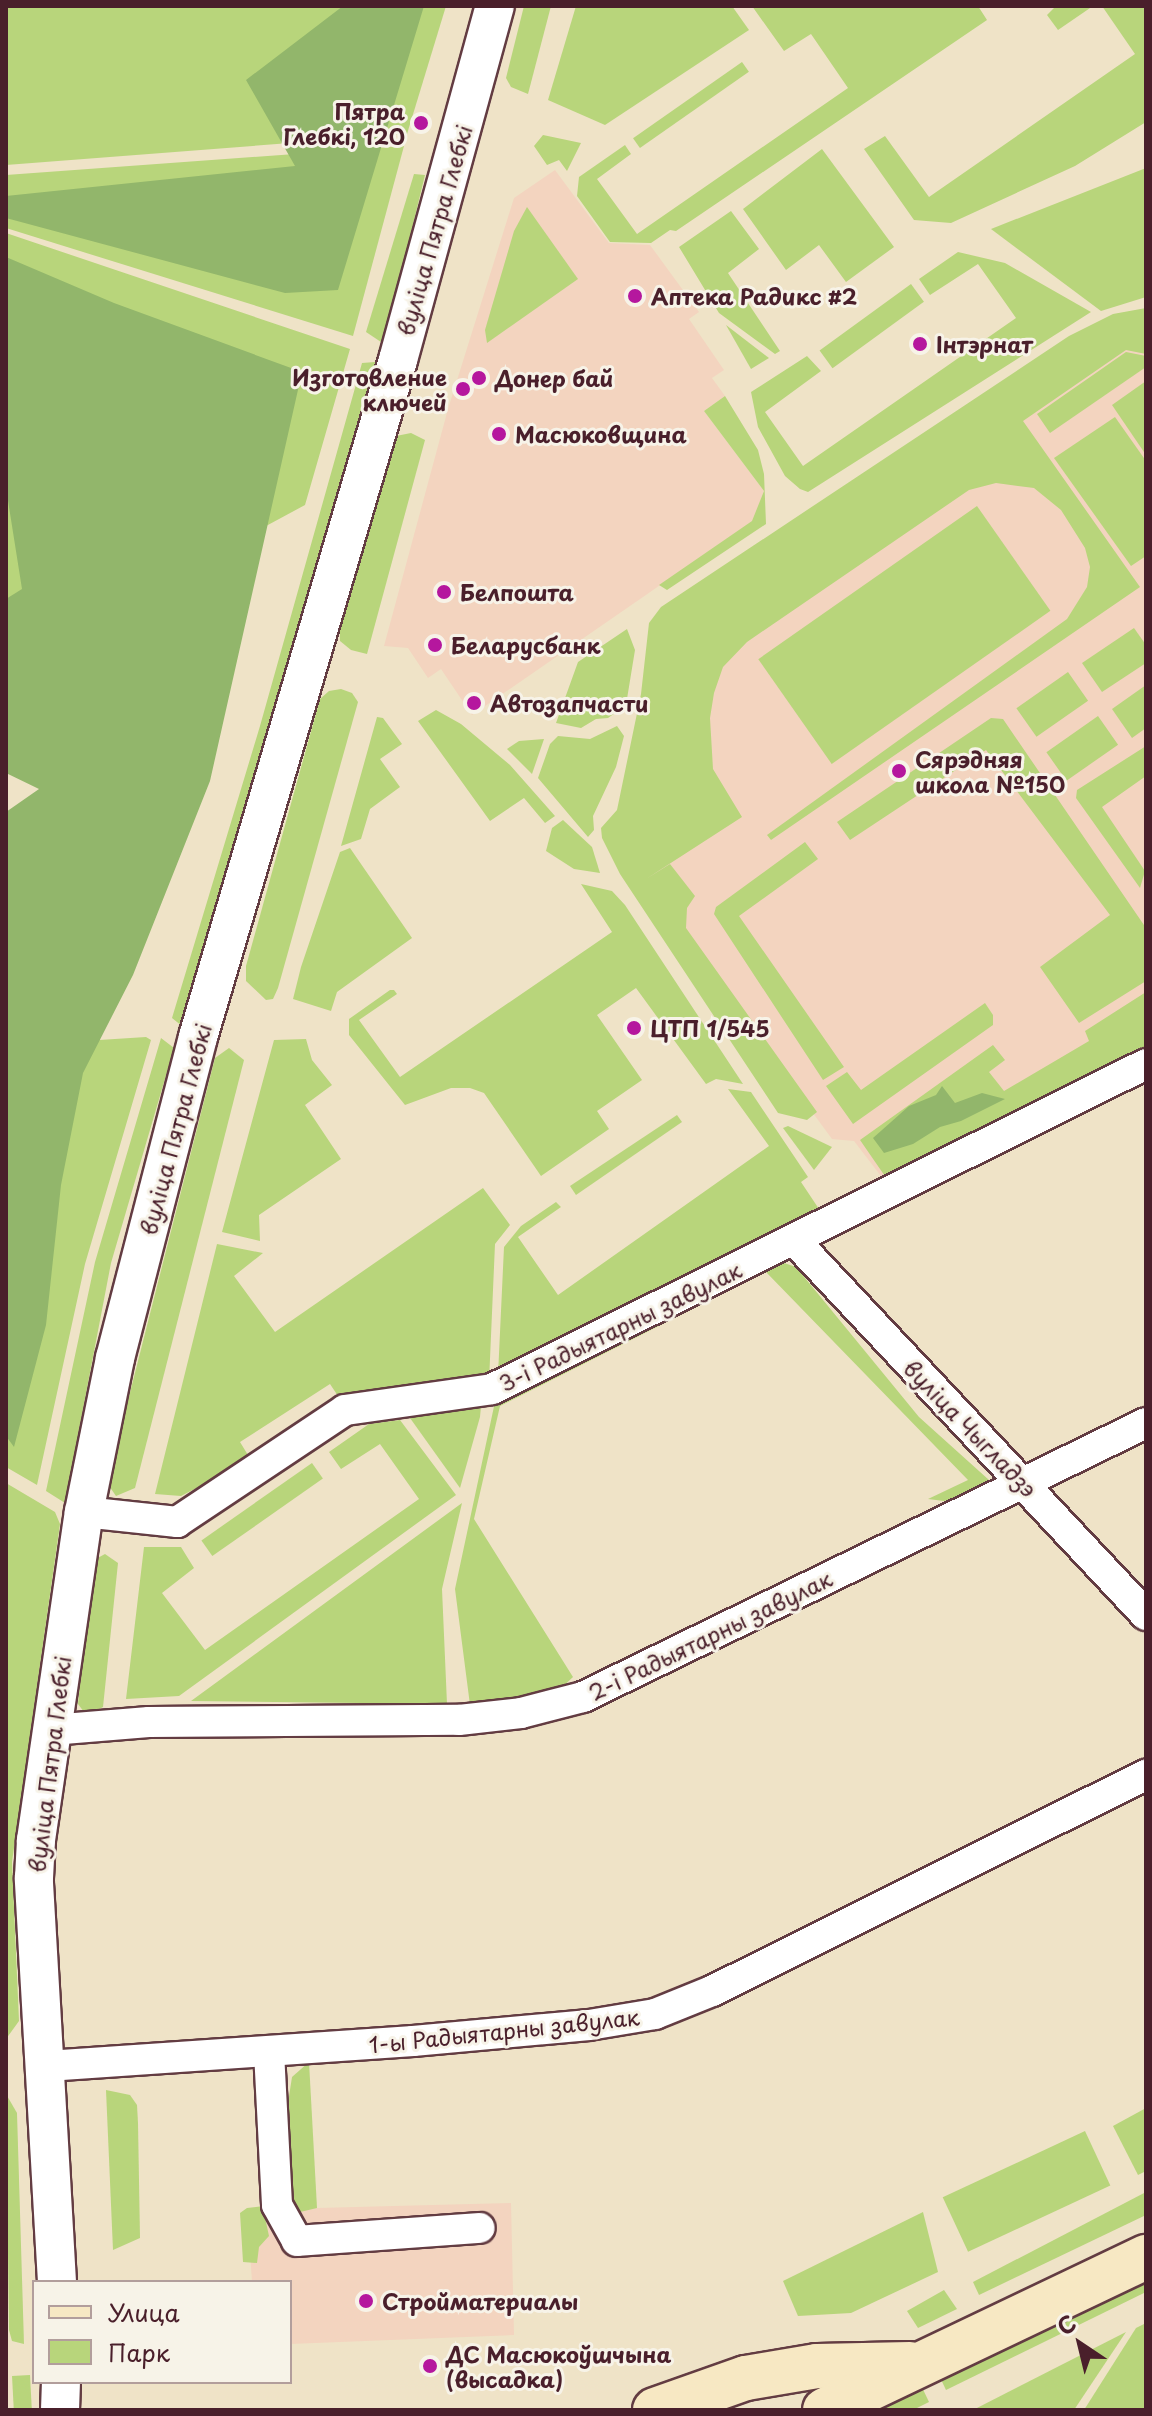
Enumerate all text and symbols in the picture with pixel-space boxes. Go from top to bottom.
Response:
place label: Пятра Глебкі, 120 [283,97,405,148]
marker: Пятра Глебкі, 120 [412,114,430,132]
street label: вуліца Пятра Глебкі [391,122,477,338]
place label: Аптека Радикс #2 [651,283,858,309]
marker: Аптека Радикс #2 [626,287,644,305]
place label: Інтэрнат [936,331,1033,357]
marker: Інтэрнат [911,335,929,353]
place label: Изготовление ключей [292,363,447,414]
place label: Донер бай [495,365,614,391]
marker: Донер бай [470,369,488,387]
marker: Изготовление ключей [454,380,472,398]
place label: Масюковщина [515,421,687,447]
marker: Масюковщина [490,425,508,443]
place label: Белпошта [460,579,574,605]
marker: Белпошта [435,583,453,601]
place label: Беларусбанк [451,632,601,658]
marker: Беларусбанк [426,636,444,654]
place label: Автозапчасти [490,690,649,716]
marker: Автозапчасти [465,694,483,712]
place label: Сярэдняя школа №150 [915,745,1066,796]
marker: Сярэдняя школа №150 [890,762,908,780]
place label: ЦТП 1/545 [650,1015,770,1041]
marker: ЦТП 1/545 [625,1019,643,1037]
street label: вуліца Пятра Глебкі [134,1021,216,1237]
street label: 3-і Радыятарны завулак [493,1255,747,1397]
street label: вуліца Чыгладзэ [899,1354,1043,1502]
street label: 2-і Радыятарны завулак [583,1564,837,1706]
street label: вуліца Пятра Глебкі [23,1654,75,1874]
street label: 1-ы Радыятарны завулак [366,2003,642,2057]
legend [32,2280,292,2384]
place label: Стройматериалы [382,2288,578,2314]
marker: Стройматериалы [357,2292,375,2310]
text: Улица [108,2294,180,2330]
north arrow [1040,2304,1120,2384]
text: С [1050,2306,1082,2342]
text: Парк [108,2334,170,2370]
place label: ДС Масюкоўшчына (высадка) [446,2340,673,2392]
marker: ДС Масюкоўшчына (высадка) [421,2357,439,2375]

